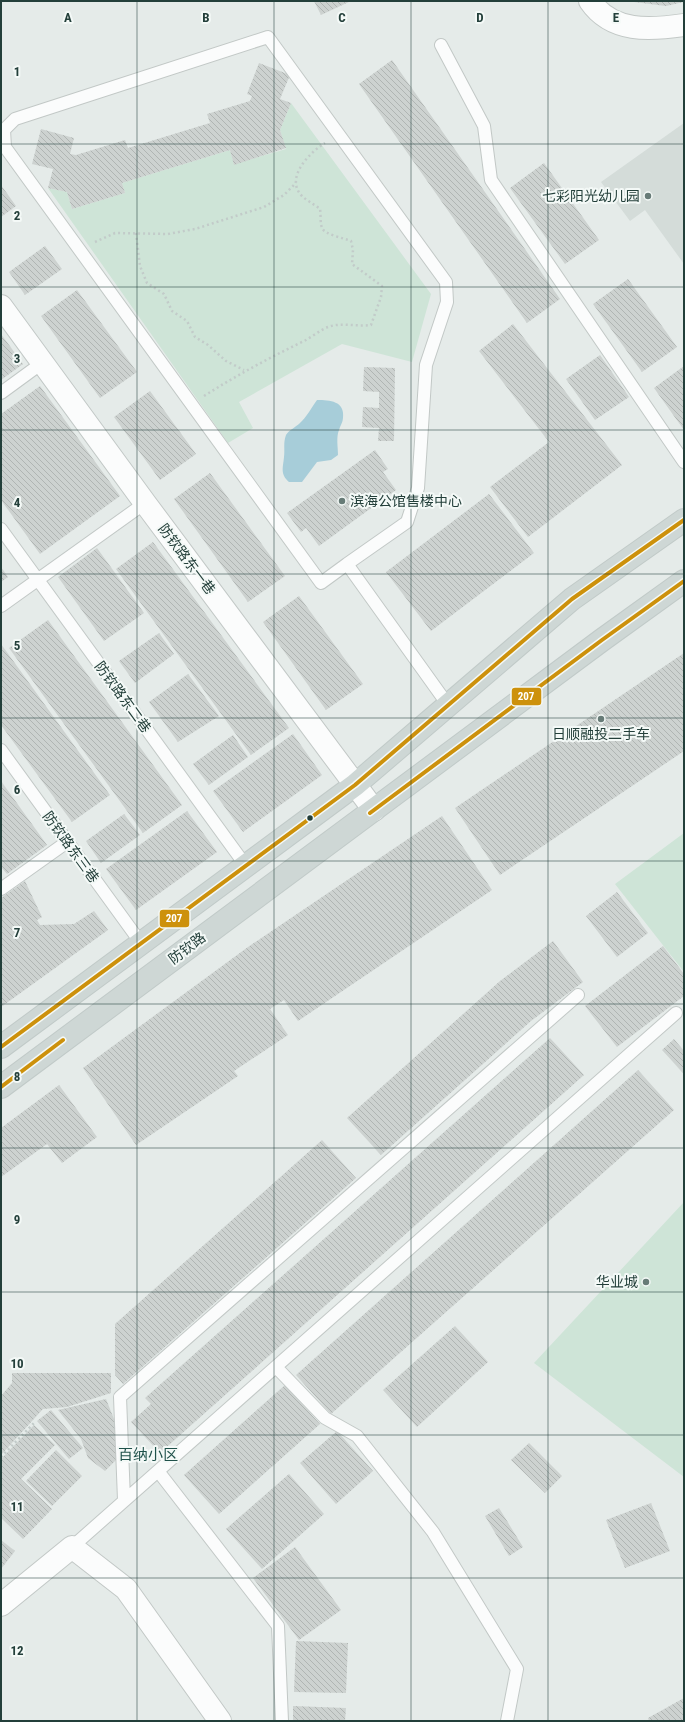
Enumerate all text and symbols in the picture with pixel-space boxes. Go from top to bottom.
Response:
text: A [64,10,72,25]
text: B [202,10,210,25]
text: C [338,10,346,25]
text: D [476,10,484,25]
text: E [613,10,620,25]
text: 1 [14,64,20,79]
place label: 七彩阳光幼儿园 [542,188,640,204]
marker: 七彩阳光幼儿园 [643,191,653,201]
text: 2 [14,208,21,223]
text: 3 [14,351,20,366]
place label: 滨海公馆售楼中心 [350,493,462,509]
text: 4 [14,495,21,510]
marker: 滨海公馆售楼中心 [337,496,347,506]
street label: 防钦路东一巷 [155,521,219,597]
text: 5 [14,638,21,653]
street label: 防钦路东二巷 [92,658,154,736]
line badge: 207 [511,687,542,706]
text: 207 [518,690,535,703]
marker: 日顺融投二手车 [596,714,606,724]
place label: 日顺融投二手车 [552,726,650,742]
text: 6 [14,782,21,797]
street label: 防钦路东三巷 [40,808,102,886]
unlabelled marker [305,813,315,823]
line badge: 207 [159,909,190,928]
text: 207 [166,912,183,925]
text: 7 [14,925,21,940]
street label: 防钦路 [165,929,209,967]
text: 8 [14,1069,20,1084]
text: 9 [14,1212,20,1227]
place label: 华业城 [596,1274,638,1290]
marker: 华业城 [641,1277,651,1287]
text: 10 [10,1356,24,1371]
district label: 百纳小区 [118,1446,178,1464]
text: 11 [10,1499,24,1514]
text: 12 [10,1643,24,1658]

